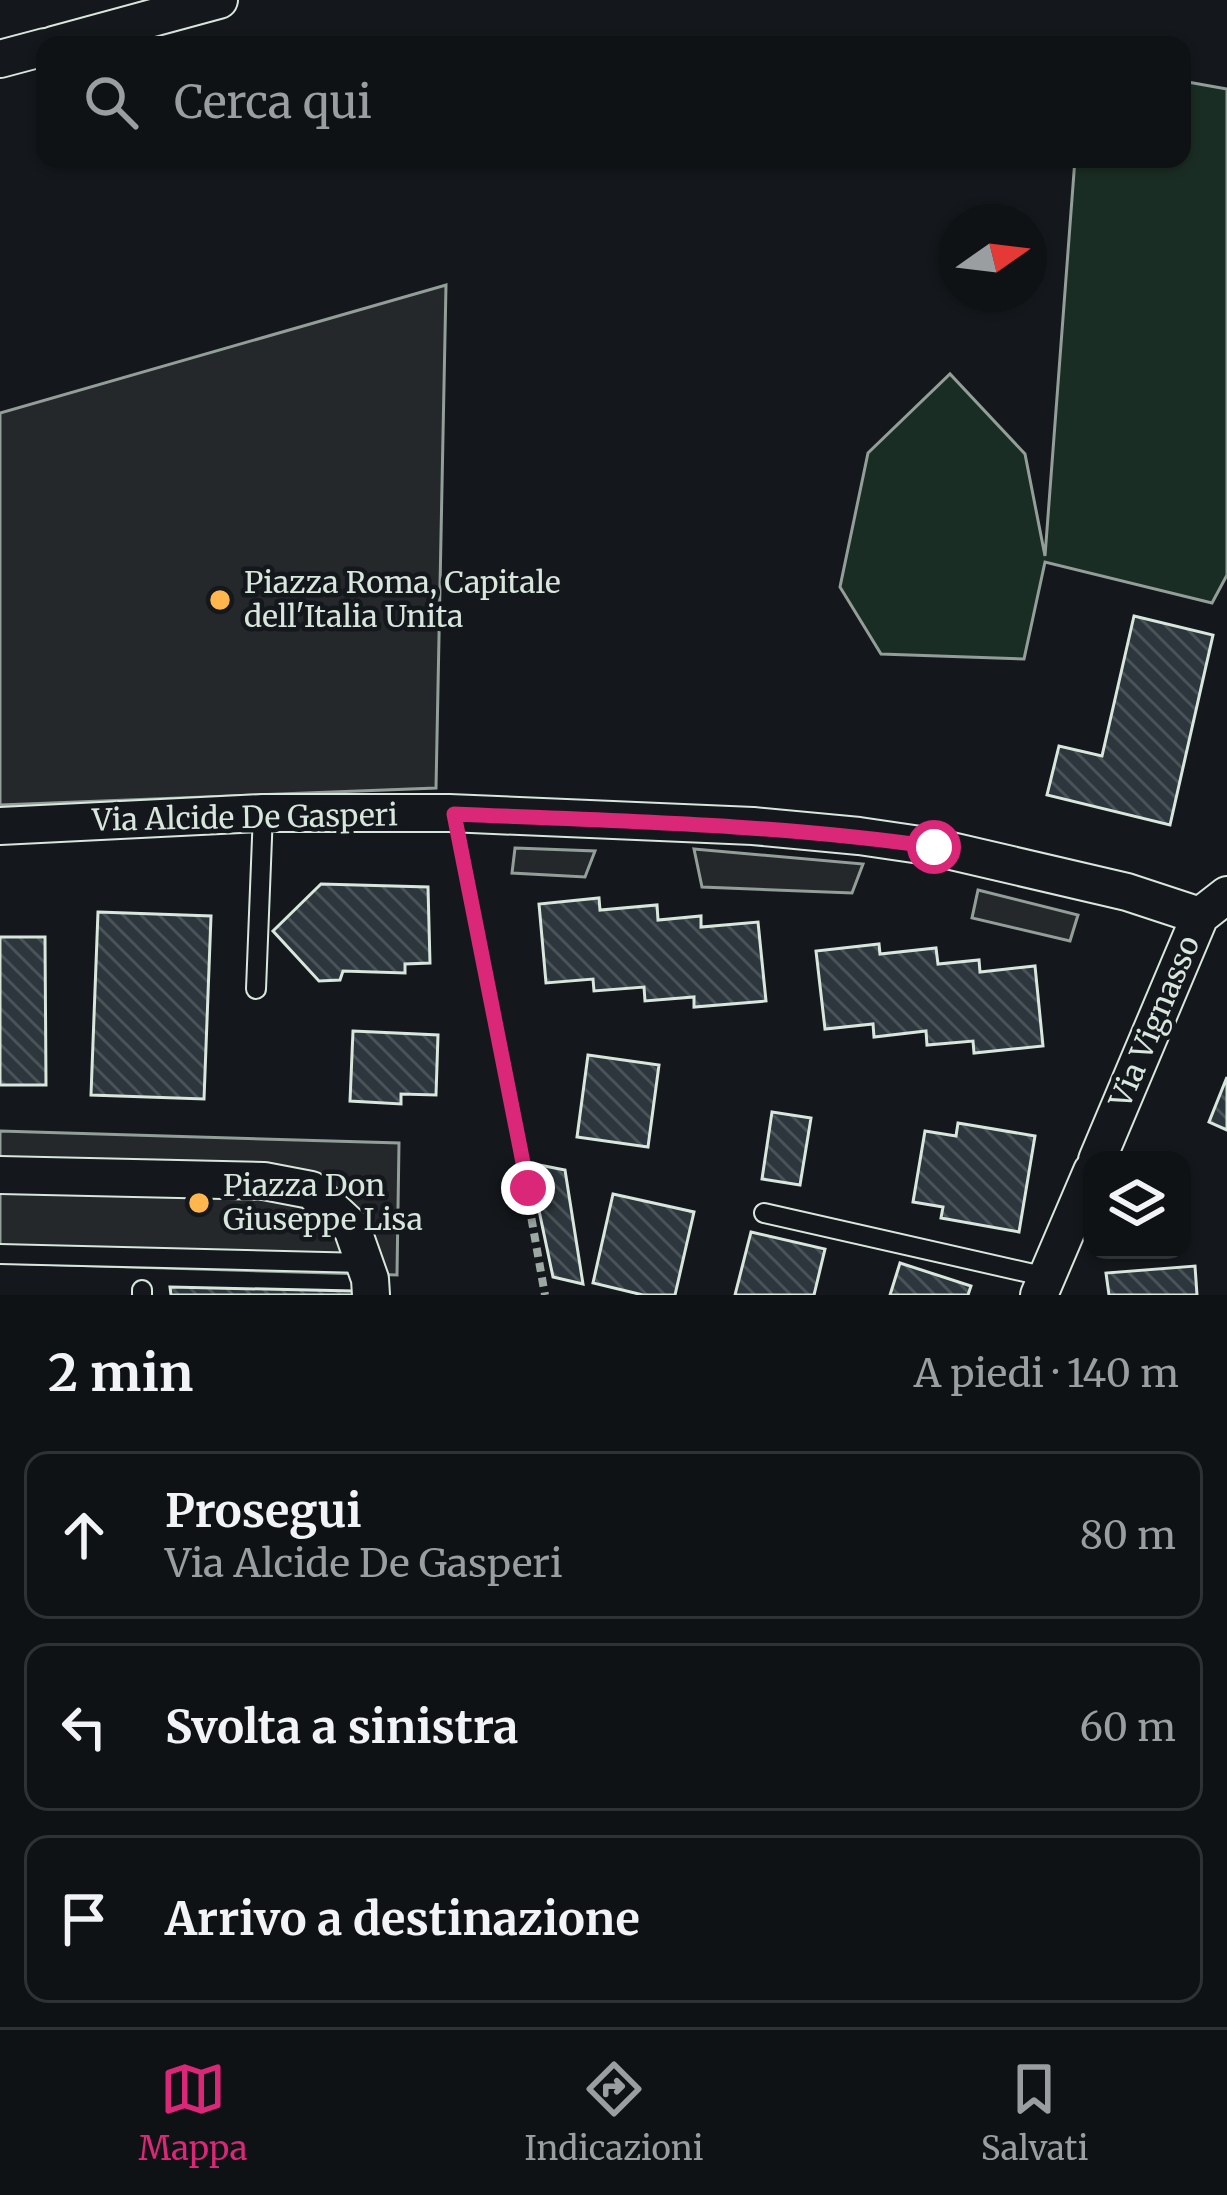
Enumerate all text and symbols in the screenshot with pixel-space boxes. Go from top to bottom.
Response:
search box [36,36,1191,168]
icon: search [78,69,144,135]
text: Cerca qui [174,74,372,130]
north arrow [939,204,1047,312]
place label: Piazza Roma, Capitale dell'Italia Unita [244,563,561,635]
marker: Piazza Roma, Capitale dell'Italia Unita [207,587,233,613]
street label: Via Alcide De Gasperi [91,795,398,839]
route start [907,820,961,874]
street label: Via Vignasso [1100,930,1207,1114]
map controls [1083,1151,1191,1259]
button: layers [1083,1151,1191,1259]
route end [501,1161,555,1215]
place label: Piazza Don Giuseppe Lisa [223,1166,423,1238]
marker: Piazza Don Giuseppe Lisa [186,1190,212,1216]
text: 2 min [48,1341,193,1405]
text: A piedi · 140 m [914,1349,1179,1398]
text: Prosegui [165,1483,362,1539]
icon: ahead [51,1502,117,1568]
text: 80 m [1080,1511,1176,1560]
text: Via Alcide De Gasperi [165,1539,563,1588]
icon: left [51,1694,117,1760]
text: Svolta a sinistra [165,1699,519,1755]
text: 60 m [1079,1703,1176,1752]
icon: arrive [51,1886,117,1952]
text: Arrivo a destinazione [165,1891,640,1947]
tab: Mappa [139,2056,247,2169]
tab: Indicazioni [525,2056,703,2169]
tab: Salvati [981,2056,1088,2169]

